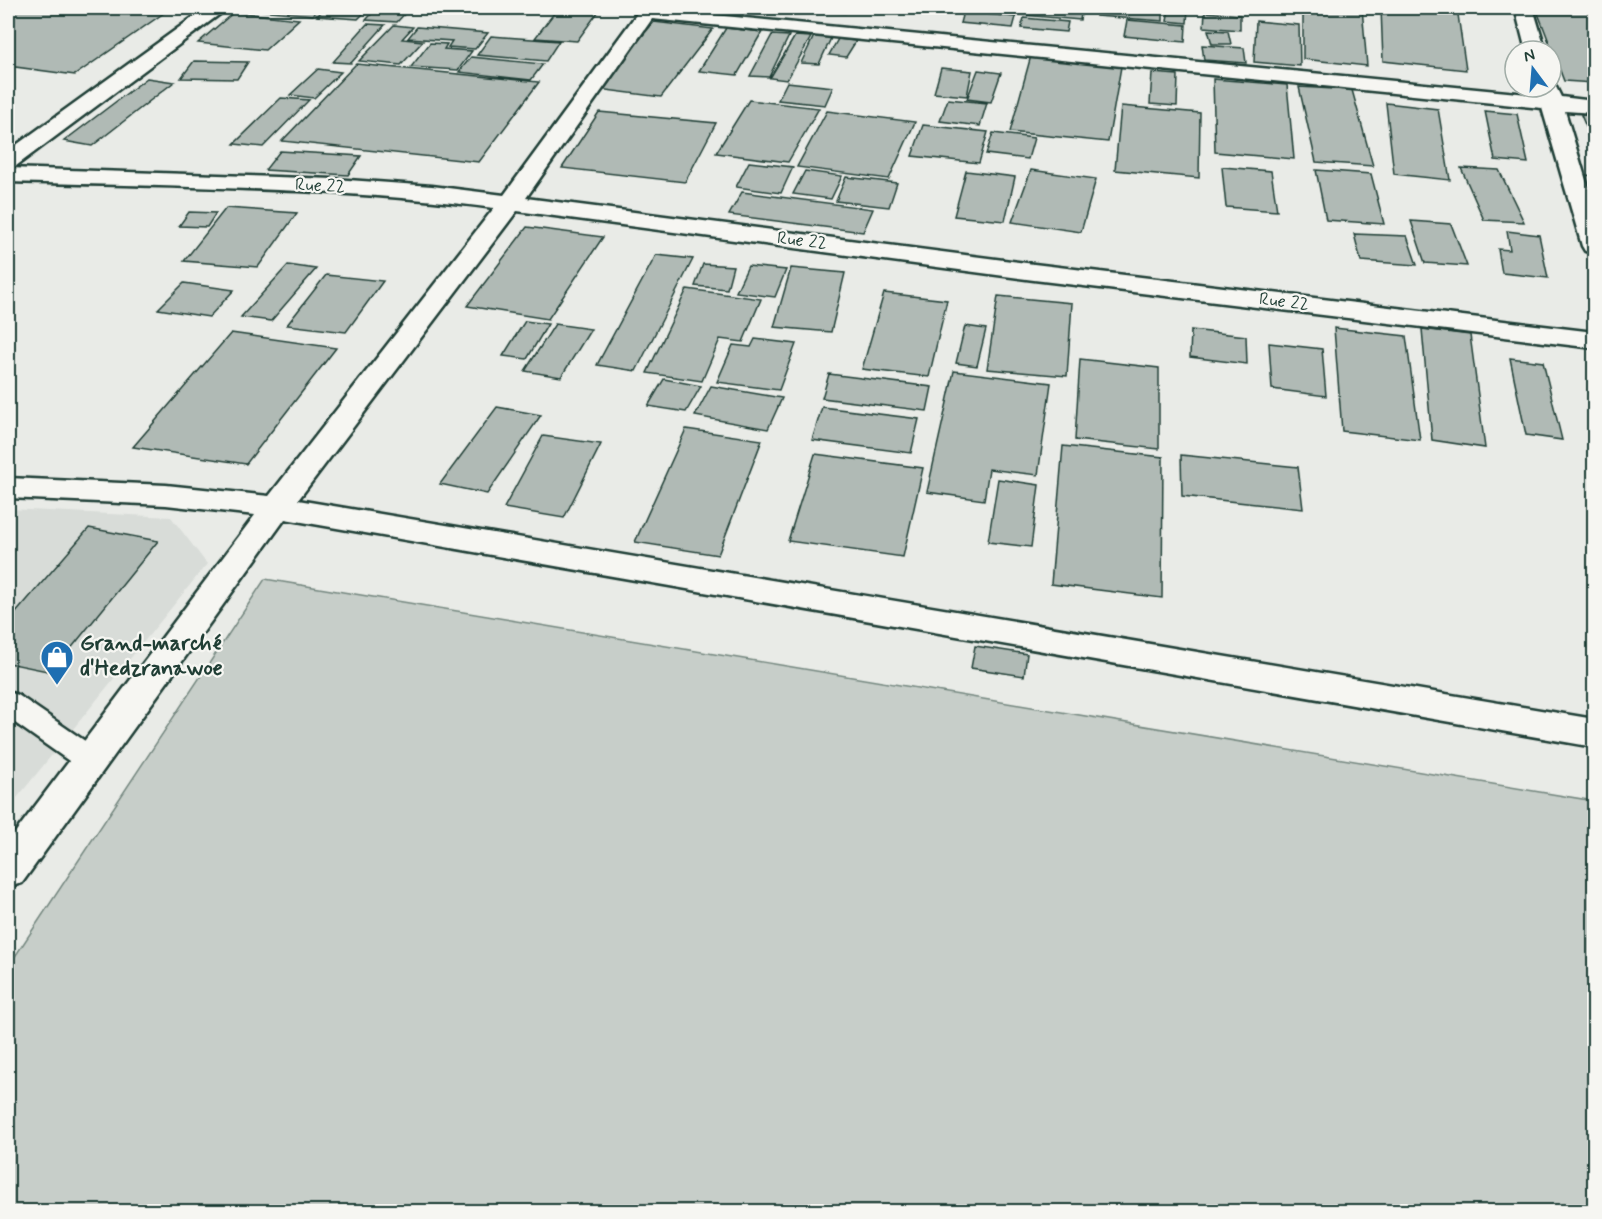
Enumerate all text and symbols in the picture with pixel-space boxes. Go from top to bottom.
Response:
north arrow [1503,39,1563,99]
text: N [1521,44,1537,68]
street label: Rue 22 [294,173,346,199]
street label: Rue 22 [776,226,828,256]
street label: Rue 22 [1258,287,1310,317]
place label: Grand-marché d'Hedzranawoe [80,630,223,683]
shop icon: Grand-marché d'Hedzranawoe [39,639,75,686]

